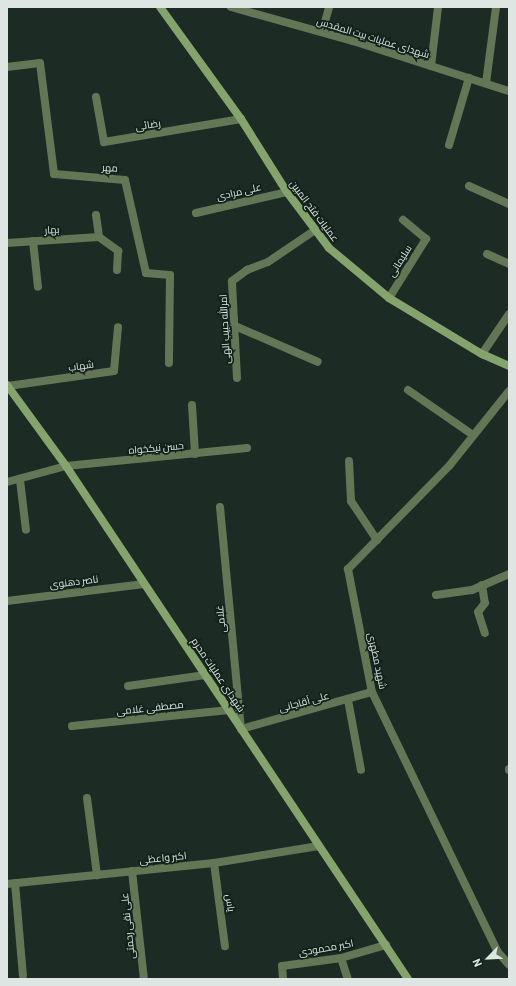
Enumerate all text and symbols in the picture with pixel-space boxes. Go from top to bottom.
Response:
street label: شهدای عملیات بیت المقدس [315,15,431,61]
street label: رضائی [135,117,161,133]
street label: مهر [102,161,118,175]
street label: عملیات فتح المبین [287,178,341,244]
street label: علی مرادی [215,181,263,203]
street label: بهار [44,223,60,237]
street label: سلیمانی [386,243,414,279]
street label: امرالله حبیب الهی [217,294,233,364]
street label: شهاب [67,358,95,374]
street label: حسن نیکخواه [128,440,184,456]
street label: ناصر دهنوی [49,573,99,591]
street label: غلامی [214,605,228,633]
street label: شهید مطهری [365,632,389,690]
street label: شهدای عملیات محرم [189,636,247,714]
street label: علی آقاجانی [278,690,330,714]
street label: مصطفی غلامی [116,699,184,717]
street label: اکبر واعظی [139,850,187,866]
street label: علی نقی رحمتی [119,892,137,960]
street label: یاس [223,893,237,913]
street label: اکبر محمودی [298,937,354,959]
north arrow [468,938,508,978]
text: N [469,957,484,969]

